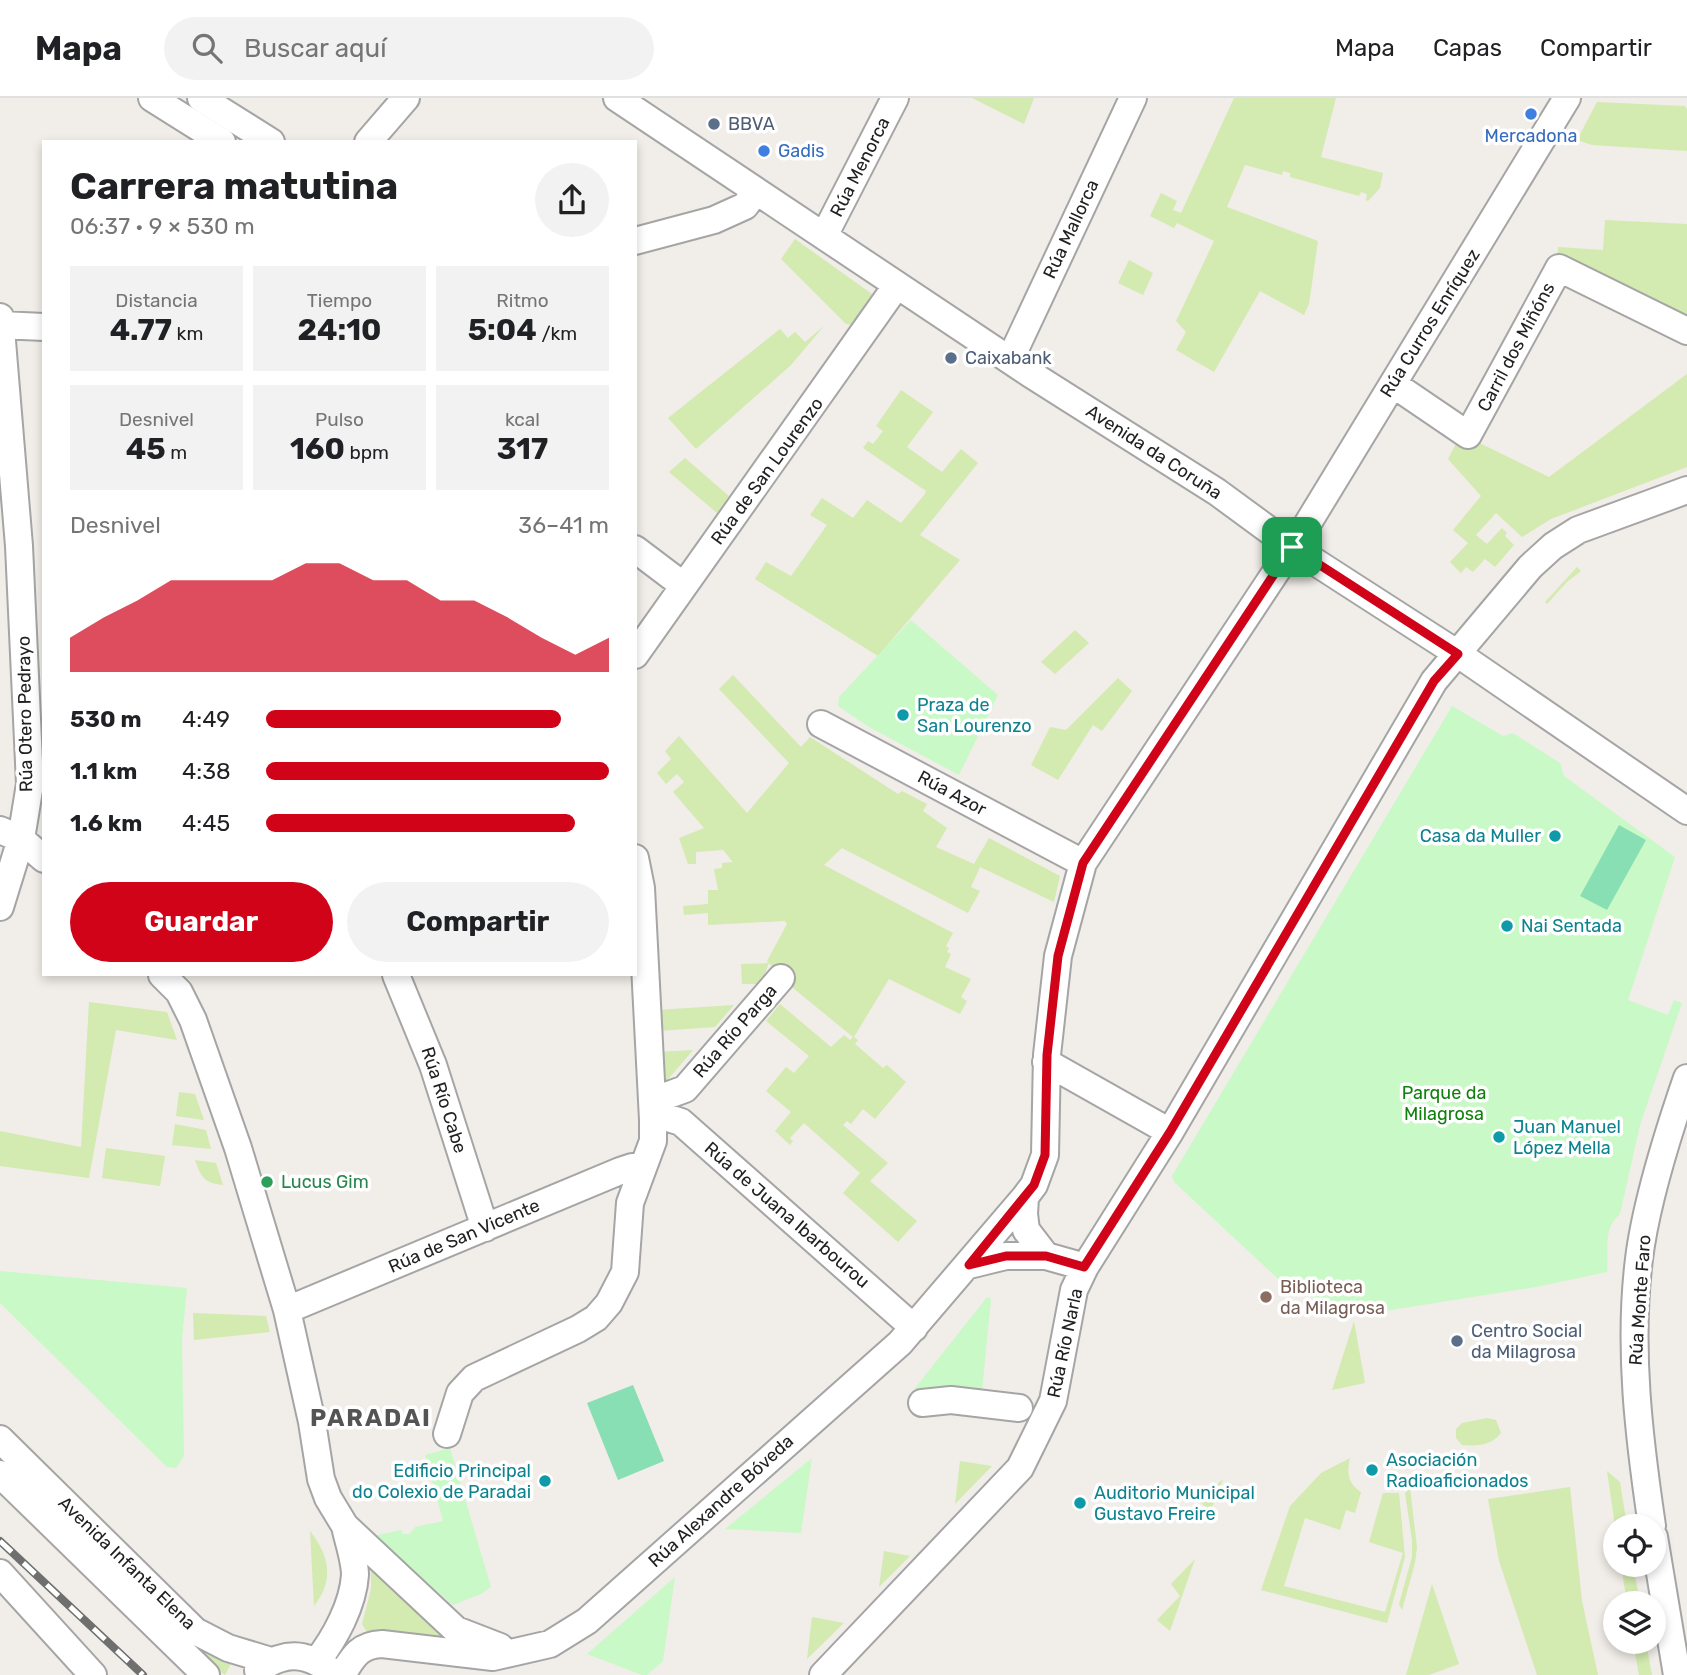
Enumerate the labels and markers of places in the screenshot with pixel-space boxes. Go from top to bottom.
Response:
marker: Mercadona [1523,106,1539,122]
place label: BBVA [728,113,775,135]
marker: BBVA [706,116,722,132]
place label: Mercadona [1485,125,1577,147]
place label: Gadis [778,140,824,162]
marker: Gadis [756,143,772,159]
place label: Caixabank [965,347,1052,369]
marker: Caixabank [943,350,959,366]
pin [1262,517,1322,577]
place label: Praza de San Lourenzo [917,694,1032,737]
marker: Praza de San Lourenzo [895,707,911,723]
place label: Casa da Muller [1420,825,1541,847]
marker: Casa da Muller [1547,828,1563,844]
place label: Nai Sentada [1521,915,1622,937]
marker: Nai Sentada [1499,918,1515,934]
place label: Juan Manuel López Mella [1513,1116,1621,1159]
marker: Juan Manuel López Mella [1491,1129,1507,1145]
place label: Lucus Gim [281,1171,369,1193]
marker: Lucus Gim [259,1174,275,1190]
place label: Biblioteca da Milagrosa [1280,1276,1385,1319]
marker: Biblioteca da Milagrosa [1258,1289,1274,1305]
place label: Centro Social da Milagrosa [1471,1320,1582,1363]
marker: Centro Social da Milagrosa [1449,1333,1465,1349]
place label: Asociación Radioaficionados [1386,1449,1529,1492]
place label: Edificio Principal do Colexio de Paradai [352,1460,531,1503]
marker: Asociación Radioaficionados [1364,1462,1380,1478]
marker: Edificio Principal do Colexio de Paradai [537,1473,553,1489]
place label: Auditorio Municipal Gustavo Freire [1094,1482,1255,1525]
marker: Auditorio Municipal Gustavo Freire [1072,1495,1088,1511]

